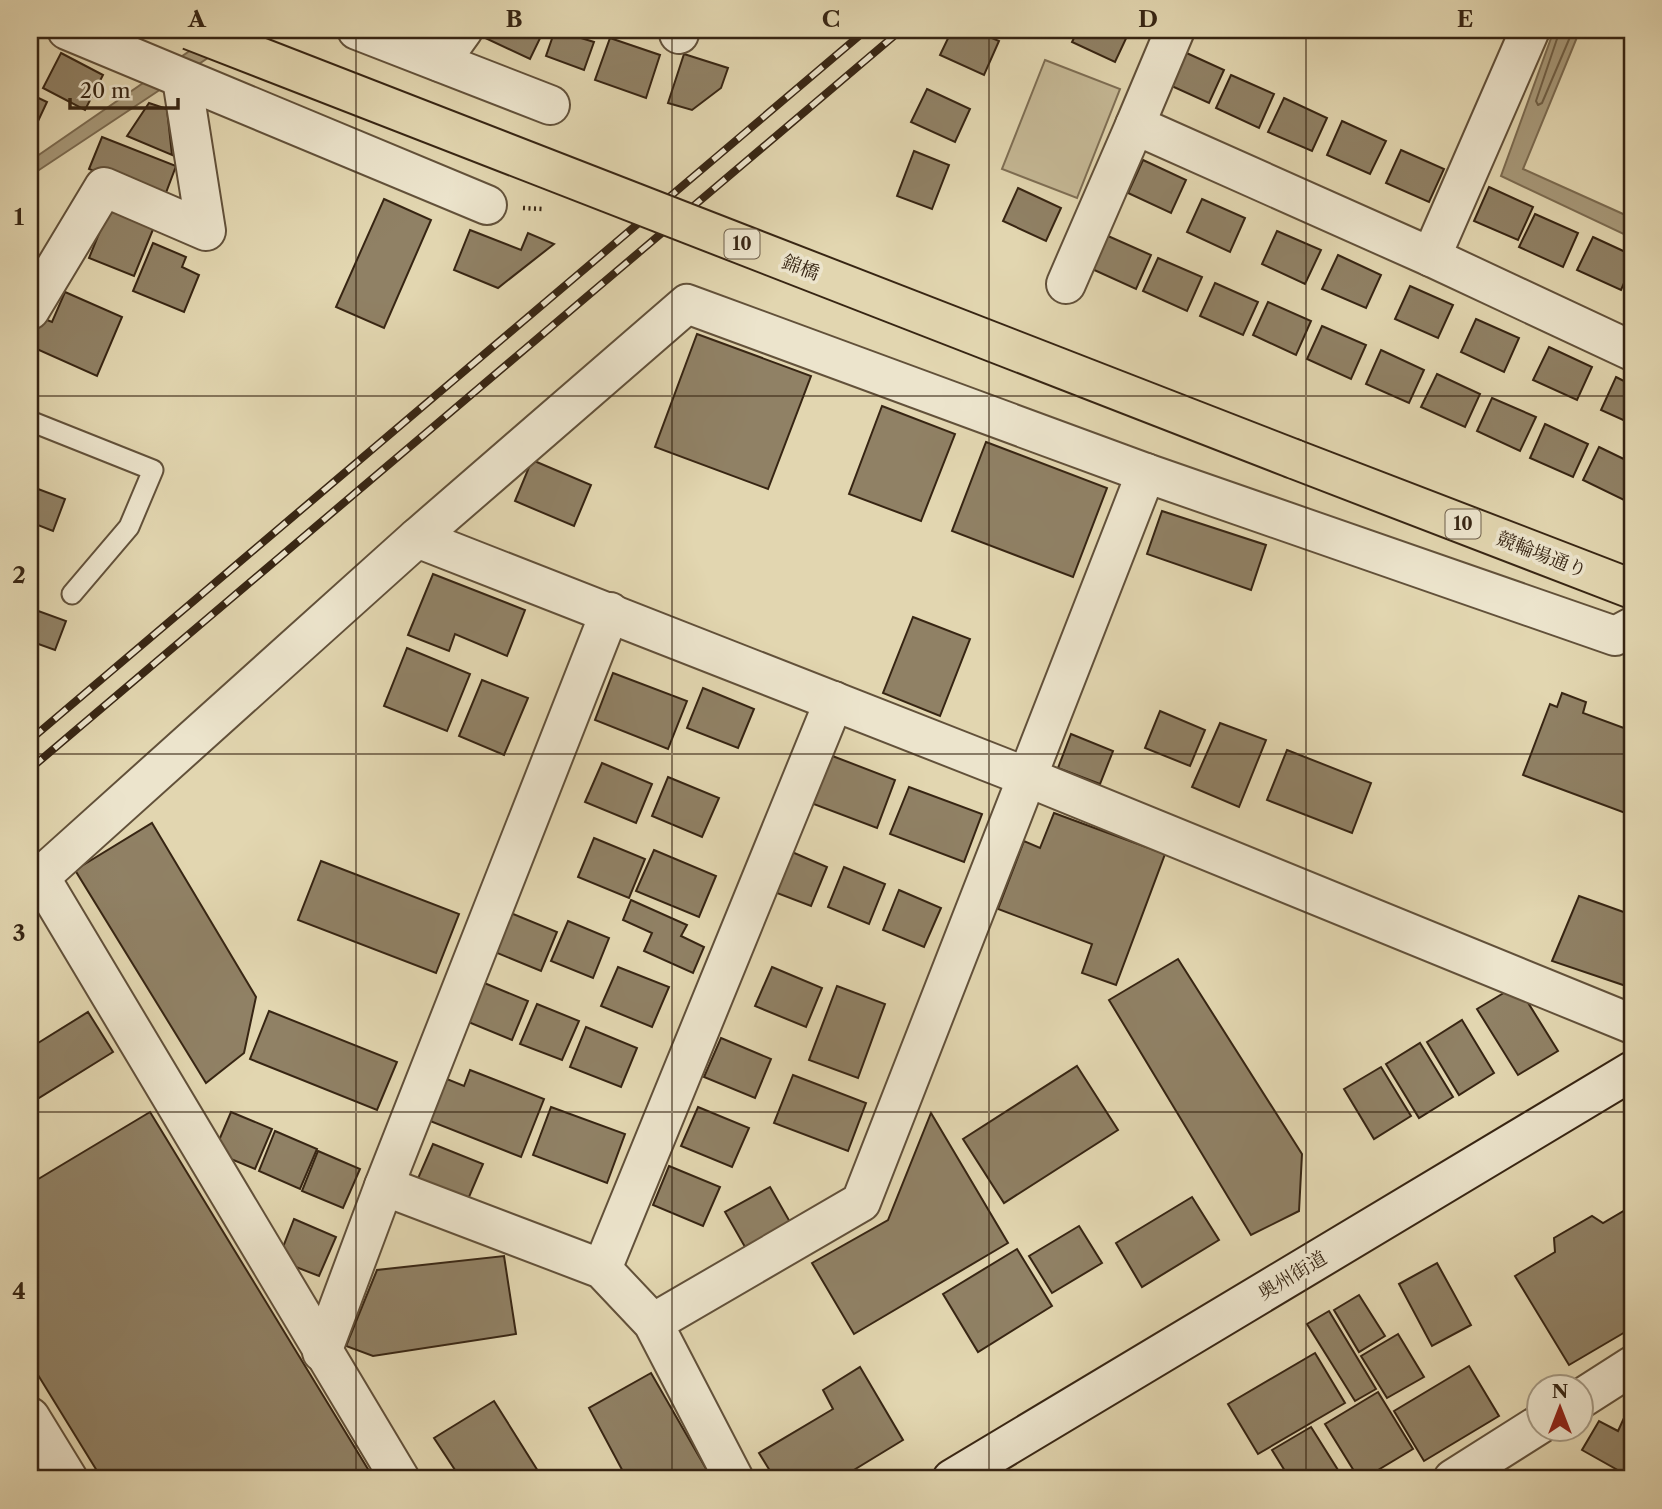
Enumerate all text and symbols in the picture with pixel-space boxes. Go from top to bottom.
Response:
text: A [187,5,207,33]
text: B [505,5,523,33]
text: C [822,5,840,33]
text: D [1138,5,1158,33]
text: E [1457,5,1473,33]
scale bar [70,66,178,110]
text: 20 m [80,78,131,103]
text: 1 [14,203,25,231]
road number: 10 [724,230,760,258]
street label: 錦橋 [779,250,823,285]
road number: 10 [1446,510,1480,538]
street label: 競輪場通り [1493,527,1590,582]
text: 2 [12,561,26,589]
text: 3 [13,919,26,947]
street label: 奥州街道 [1254,1246,1331,1305]
text: 4 [12,1277,26,1305]
north arrow [1526,1372,1596,1442]
text: N [1552,1380,1568,1403]

